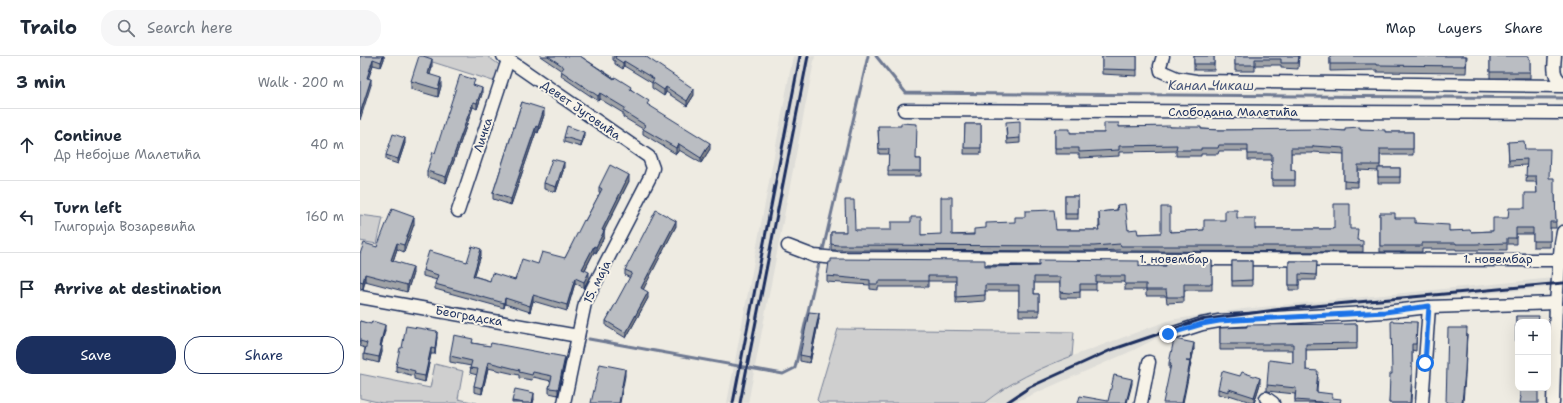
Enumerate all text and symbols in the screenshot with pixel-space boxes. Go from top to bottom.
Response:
search box [101,10,381,46]
text: Trailo [20,15,77,40]
icon: search [115,17,137,39]
text: Search here [147,18,233,38]
text: Map [1386,19,1416,37]
text: Layers [1438,19,1482,37]
text: Share [1504,19,1543,37]
text: 3 min [16,71,66,93]
text: Walk · 200 m [258,74,344,91]
street label: Девет Југовића [538,77,624,144]
water label: Канал Чикаш [1168,77,1254,94]
street label: Слободана Малетића [1168,104,1298,120]
street label: Личка [470,115,496,154]
text: Continue [54,126,122,146]
icon: ahead [16,134,38,156]
text: 40 m [310,136,344,153]
text: Др Небојше Малетића [54,146,201,163]
text: Turn left [54,198,122,218]
icon: left [16,206,38,228]
text: 160 m [306,208,344,225]
text: Глигорија Возаревића [54,218,195,235]
street label: 1. новембар [1139,251,1209,267]
street label: 1. новембар [1463,251,1533,267]
street label: 15. маја [580,257,615,306]
icon: arrive [16,278,38,300]
text: Arrive at destination [54,279,222,299]
street label: Београдска [434,302,505,330]
map controls [1515,319,1551,391]
button: + [1515,319,1551,355]
route end [1159,325,1177,343]
button: Save [16,336,176,374]
button: Share [184,336,344,374]
route start [1416,354,1434,372]
button: − [1515,355,1551,391]

